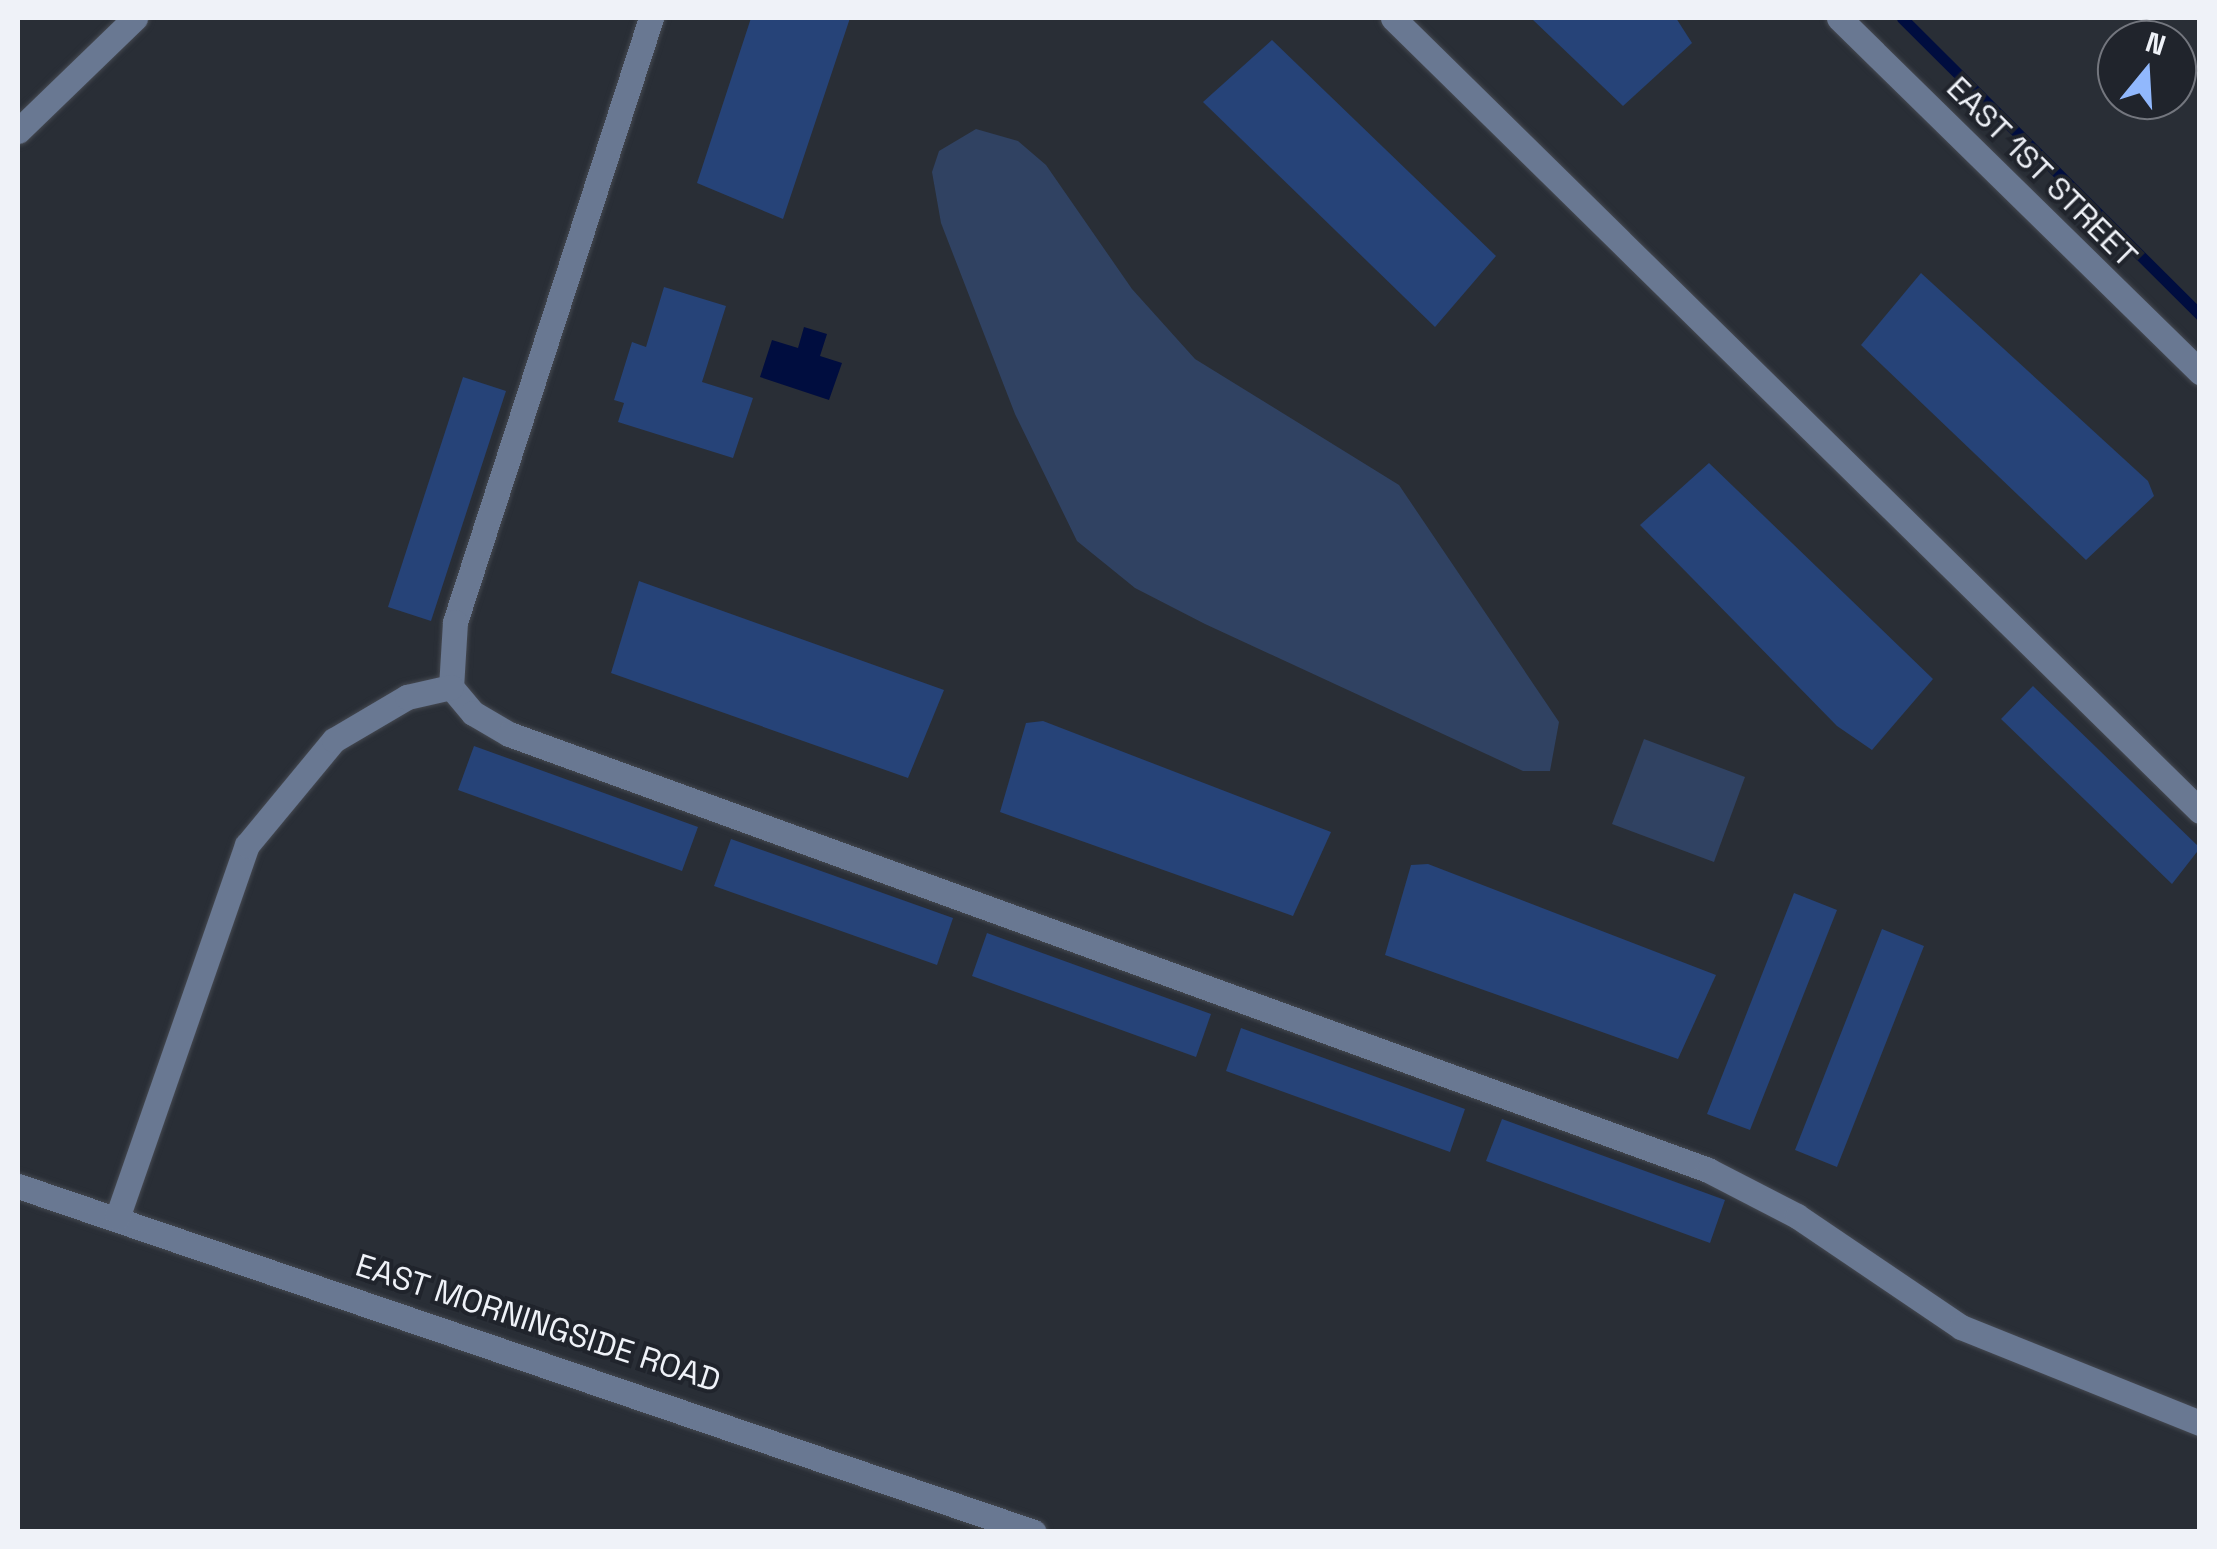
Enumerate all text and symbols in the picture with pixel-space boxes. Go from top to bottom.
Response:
north arrow [2097,20,2197,120]
text: N [2141,23,2170,63]
street label: EAST 1ST STREET [1938,68,2146,276]
street label: EAST MORNINGSIDE ROAD [350,1246,726,1400]

